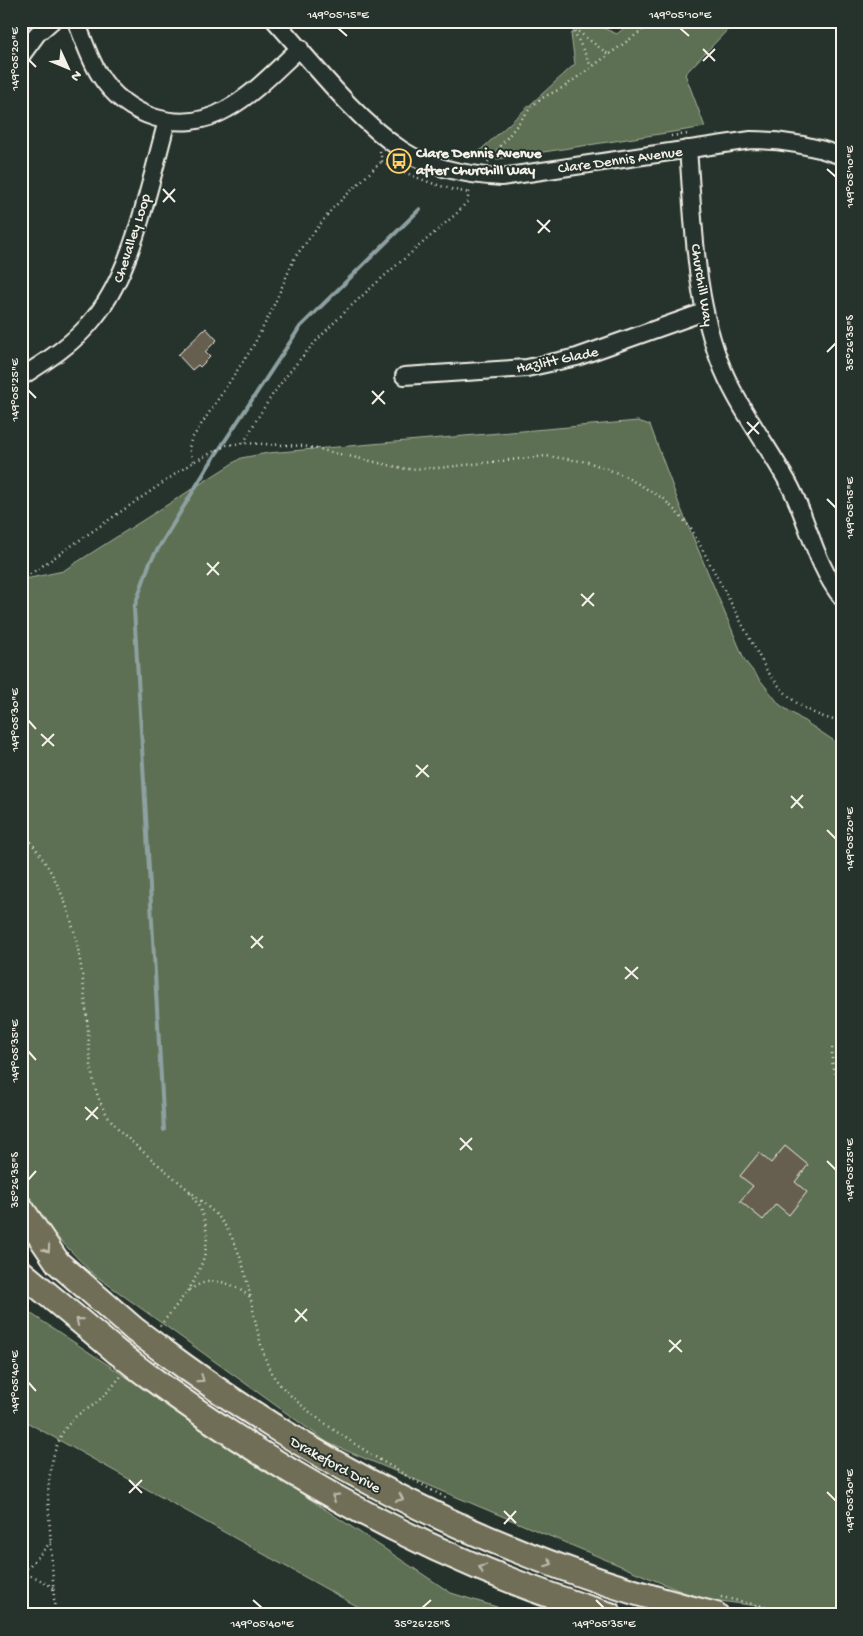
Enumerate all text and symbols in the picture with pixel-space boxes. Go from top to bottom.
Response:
text: 149°05'15"E [306,9,369,23]
text: 149°05'10"E [648,9,712,23]
text: 149°05'20"E [9,27,23,92]
north arrow [42,42,92,92]
text: N [66,66,85,84]
street label: Clare Dennis Avenue [557,143,684,179]
place label: Clare Dennis Avenue after Churchill Way [415,145,543,180]
text: 149°05'10"E [844,145,858,209]
bus stop icon: Clare Dennis Avenue after Churchill Way [386,148,412,174]
street label: Chevalley Loop [110,191,156,285]
street label: Churchill Way [686,243,717,329]
text: 35°26'35"S [844,315,858,372]
street label: Hazlitt Glade [515,343,600,378]
text: 149°05'25"E [9,358,23,422]
text: 149°05'15"E [844,477,858,540]
text: 149°05'30"E [9,688,23,753]
text: 149°05'20"E [844,807,858,872]
text: 149°05'35"E [9,1019,23,1084]
text: 149°05'25"E [844,1138,858,1202]
text: 35°26'35"S [9,1152,23,1209]
one-way arrow [41,1243,50,1253]
one-way arrow [76,1319,85,1327]
text: 149°05'40"E [9,1350,23,1415]
one-way arrow [195,1373,205,1382]
street label: Drakeford Drive [286,1433,384,1498]
text: 149°05'30"E [844,1469,858,1534]
one-way arrow [395,1492,404,1503]
one-way arrow [332,1494,341,1504]
one-way arrow [544,1557,553,1567]
one-way arrow [478,1563,487,1574]
text: 149°05'40"E [229,1618,294,1632]
text: 35°26'25"S [393,1618,450,1632]
text: 149°05'35"E [571,1618,636,1632]

